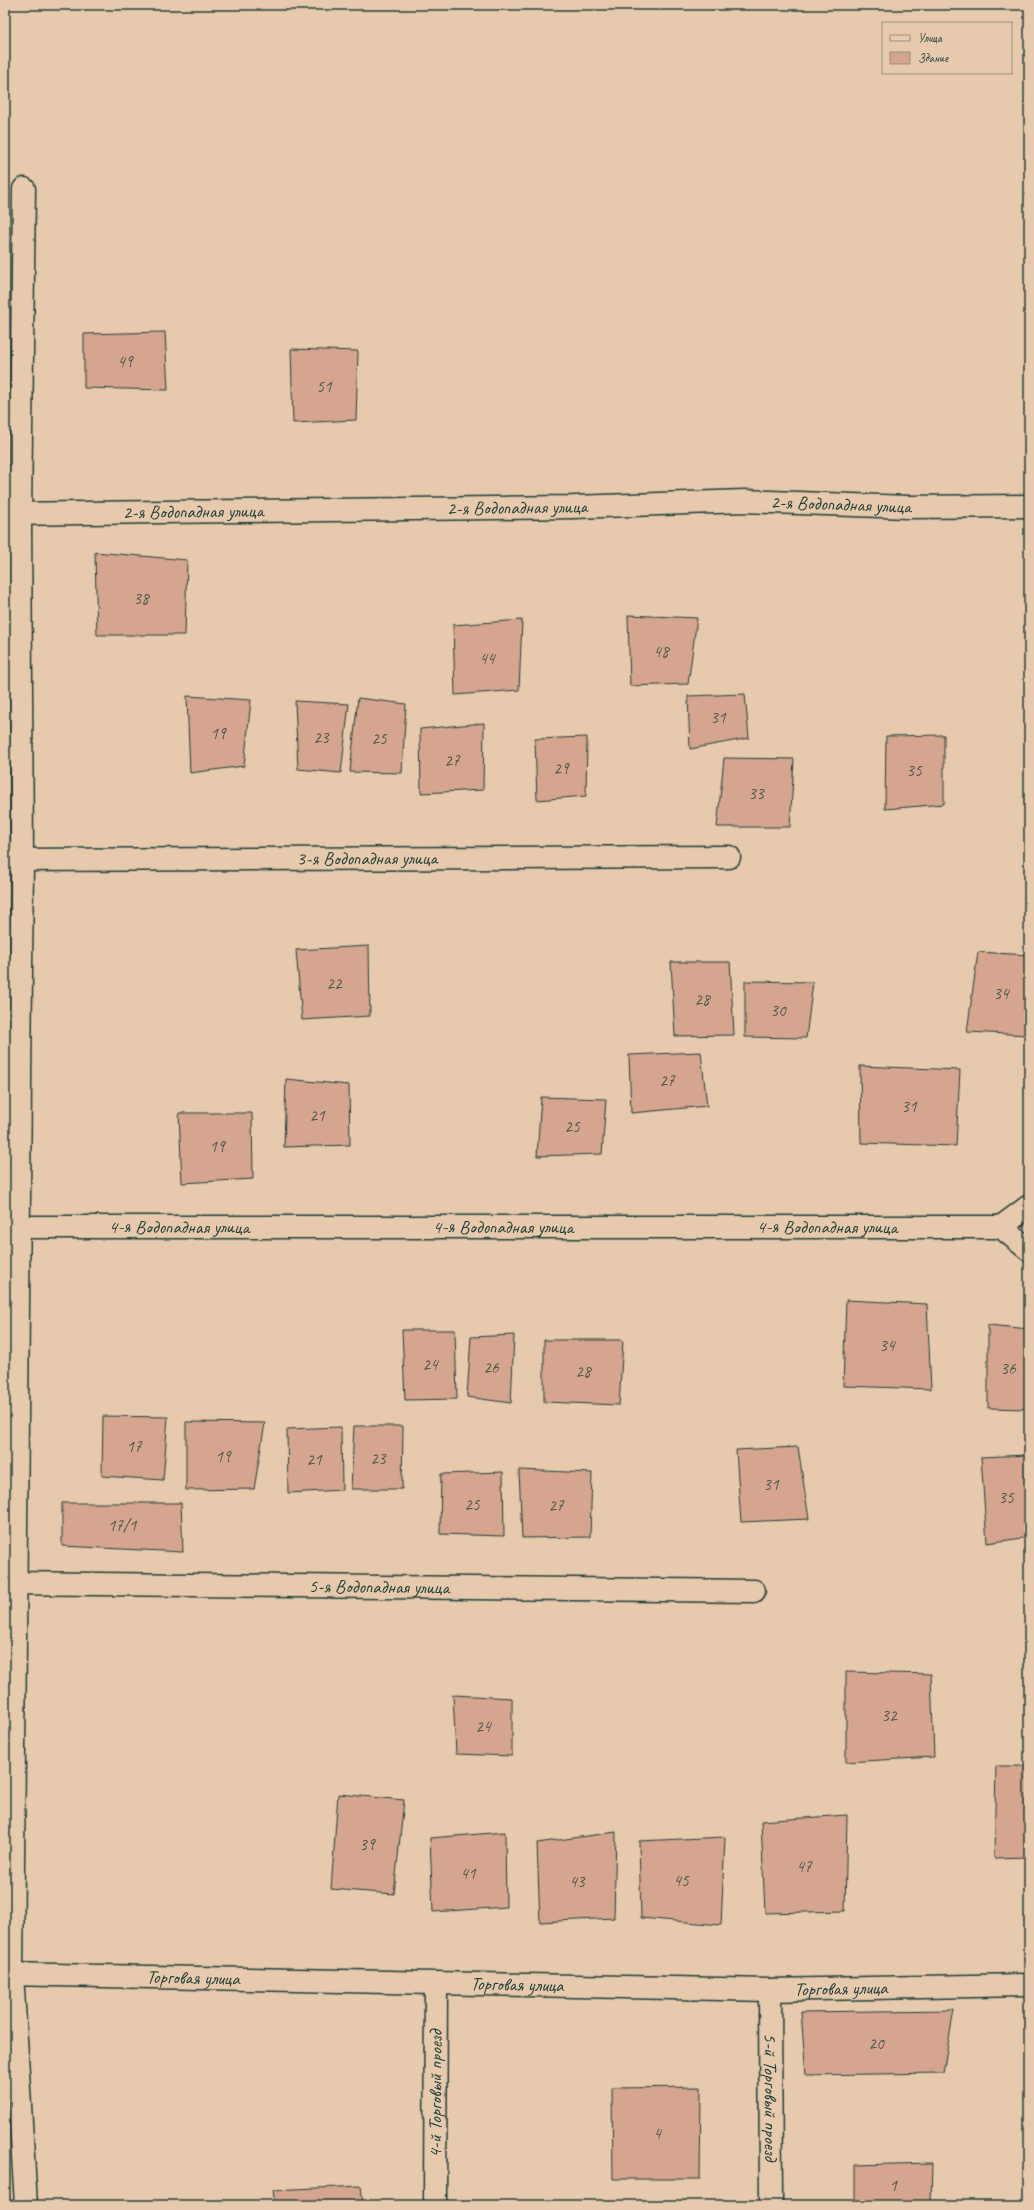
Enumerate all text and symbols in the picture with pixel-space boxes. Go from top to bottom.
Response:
legend [882,22,1012,74]
text: Улица [918,30,943,46]
text: Здание [918,50,949,66]
house number: 49 [117,351,134,372]
house number: 51 [316,376,333,397]
street label: 2-я Водопадная улица [770,490,914,519]
street label: 2-я Водопадная улица [446,494,590,521]
street label: 2-я Водопадная улица [122,499,266,525]
house number: 38 [133,588,151,609]
house number: 48 [653,641,671,662]
house number: 44 [479,648,497,669]
house number: 31 [710,707,727,728]
house number: 19 [210,723,227,744]
house number: 23 [313,727,330,748]
house number: 25 [371,728,388,749]
house number: 27 [444,750,461,771]
house number: 29 [553,758,570,779]
house number: 35 [906,760,923,781]
house number: 33 [748,783,765,804]
street label: 3-я Водопадная улица [297,846,440,871]
house number: 22 [326,973,343,994]
house number: 34 [993,983,1011,1004]
house number: 28 [694,989,712,1010]
house number: 30 [770,1000,787,1021]
house number: 27 [659,1070,676,1091]
house number: 31 [901,1096,918,1117]
house number: 21 [309,1105,326,1126]
house number: 25 [564,1116,581,1137]
house number: 19 [209,1136,226,1157]
street label: 4-я Водопадная улица [109,1215,252,1239]
street label: 4-я Водопадная улица [433,1215,576,1239]
street label: 4-я Водопадная улица [757,1215,900,1239]
house number: 34 [879,1335,897,1356]
house number: 24 [422,1354,440,1375]
house number: 26 [483,1357,500,1378]
house number: 36 [1000,1358,1017,1379]
house number: 28 [575,1361,593,1382]
house number: 17 [126,1436,143,1457]
house number: 19 [215,1446,232,1467]
house number: 23 [370,1448,387,1469]
house number: 21 [306,1449,323,1470]
house number: 31 [763,1474,780,1495]
house number: 35 [998,1487,1015,1508]
house number: 25 [464,1494,481,1515]
house number: 27 [548,1495,565,1516]
house number: 17/1 [108,1515,138,1536]
street label: 5-я Водопадная улица [308,1574,452,1600]
house number: 32 [881,1705,898,1726]
house number: 24 [475,1716,493,1737]
house number: 39 [359,1834,376,1855]
house number: 47 [796,1856,813,1877]
house number: 41 [460,1863,477,1884]
house number: 45 [673,1870,690,1891]
house number: 43 [569,1871,586,1892]
street label: Торговая улица [146,1965,242,1991]
street label: Торговая улица [470,1972,565,1998]
street label: Торговая улица [794,1976,889,2002]
street label: 4-й Торговый проезд [423,2028,448,2158]
street label: 5-й Торговый проезд [758,2033,783,2163]
house number: 20 [868,2033,885,2054]
house number: 4 [653,2123,663,2144]
house number: 1 [889,2175,898,2196]

